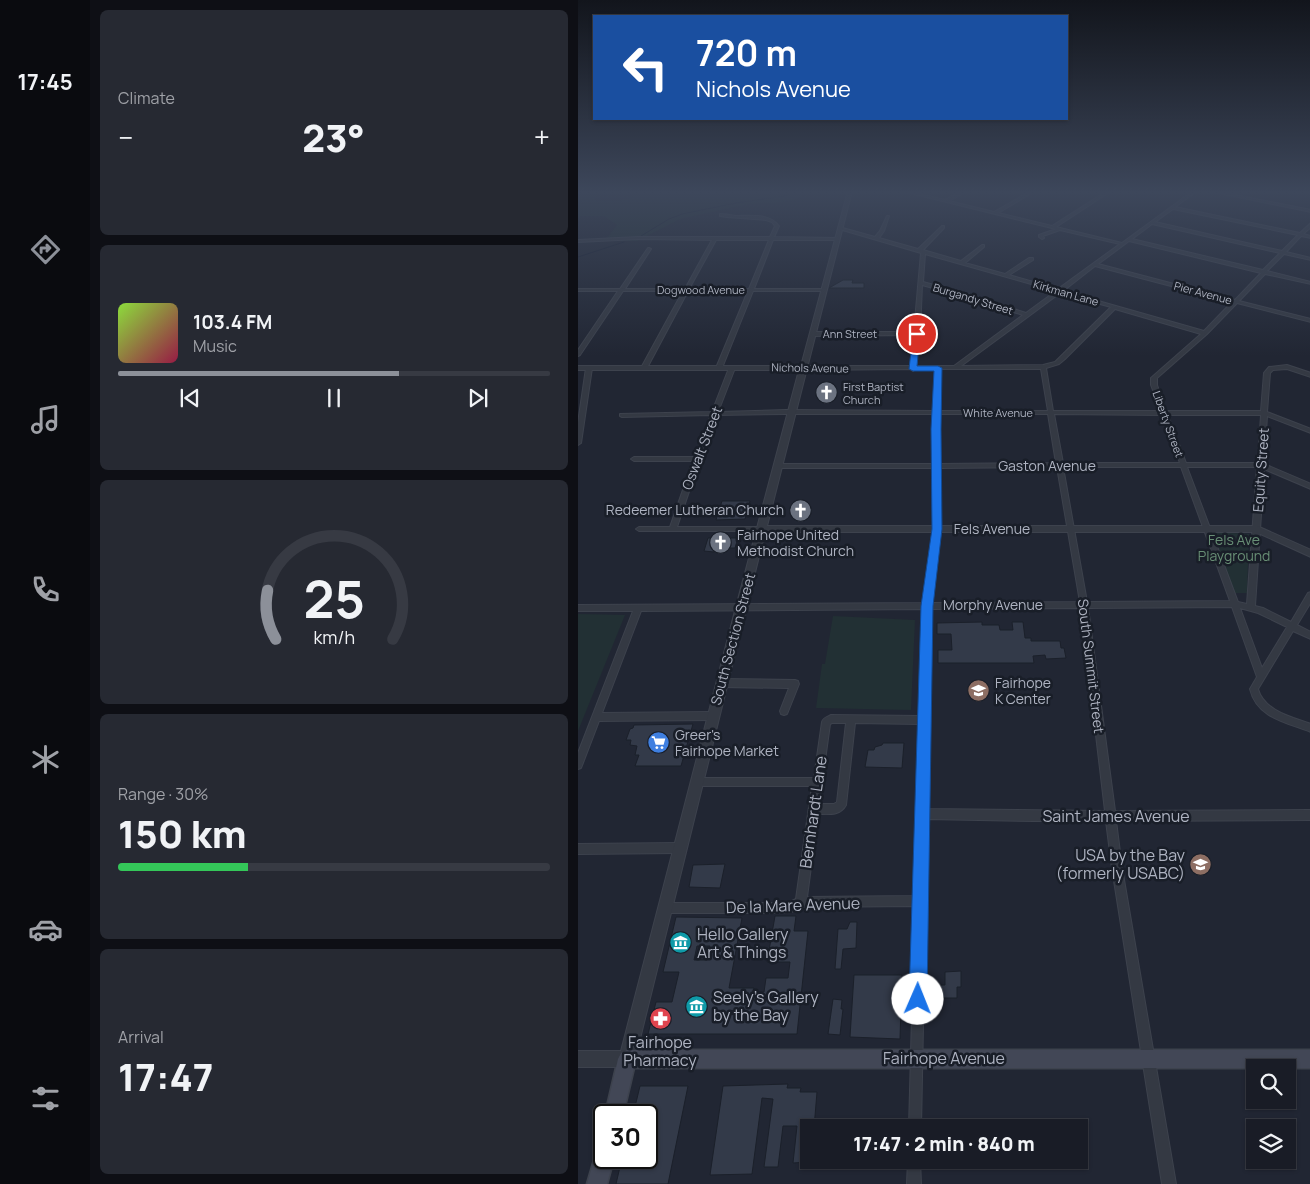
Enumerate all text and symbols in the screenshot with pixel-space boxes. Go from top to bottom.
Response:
text: 720 m [696,29,797,77]
icon: left [613,35,678,100]
text: 17:45 [17,67,73,97]
text: Nichols Avenue [696,74,851,104]
text: Climate [118,87,175,109]
text: 23° [302,111,365,163]
text: − [118,118,133,156]
text: + [534,118,550,156]
icon: directions [28,232,63,267]
street label: Kirkman Lane [1032,276,1101,309]
street label: Pier Avenue [1172,278,1234,308]
street label: Burgandy Street [931,279,1015,318]
street label: Dogwood Avenue [657,282,746,297]
text: 103.4 FM [193,309,272,335]
pin [896,313,938,355]
icon: arrive [903,320,931,348]
street label: Ann Street [823,326,877,341]
text: Music [193,335,237,357]
street label: Nichols Avenue [771,359,849,376]
place label: First Baptist Church [843,379,904,407]
church icon: First Baptist Church [815,381,839,405]
icon: previous [176,384,204,412]
icon: pause [320,384,348,412]
icon: next [464,384,492,412]
street label: Liberty Street [1150,389,1187,459]
icon: music [28,402,63,437]
street label: Oswalt Street [677,403,726,492]
street label: White Avenue [963,405,1034,420]
street label: Equity Street [1248,427,1273,513]
street label: Gaston Avenue [998,456,1096,475]
church icon: Redeemer Lutheran Church [788,498,812,522]
place label: Redeemer Lutheran Church [606,500,784,519]
street label: Fels Avenue [954,519,1030,538]
place label: Fairhope United Methodist Church [737,525,854,560]
park label: Fels Ave Playground [1198,530,1270,565]
church icon: Fairhope United Methodist Church [709,531,733,555]
text: 25 [303,563,365,634]
street label: South Section Street [706,570,759,707]
icon: phone [28,572,63,607]
street label: Morphy Avenue [943,595,1043,614]
street label: South Summit Street [1074,598,1109,735]
text: km/h [313,625,355,649]
place label: Fairhope K Center [995,673,1051,708]
school or university icon: Fairhope K Center [967,679,991,703]
place label: Greer's Fairhope Market [675,725,779,760]
supermarket icon: Greer's Fairhope Market [647,731,671,755]
icon: climate [28,742,63,777]
street label: Bernhardt Lane [794,754,832,870]
text: Range · 30% [118,783,208,805]
street label: Saint James Avenue [1042,805,1190,827]
text: 150 km [118,807,247,859]
place label: USA by the Bay (formerly USABC) [1056,844,1186,884]
school or university icon: USA by the Bay (formerly USABC) [1189,852,1213,876]
street label: De la Mare Avenue [725,892,861,918]
icon: car [28,912,63,947]
place label: Hello Gallery Art & Things [697,923,789,963]
museum icon: Hello Gallery Art & Things [669,931,693,955]
position arrow [891,972,943,1024]
place label: Seely's Gallery by the Bay [713,986,819,1026]
museum icon: Seely's Gallery by the Bay [685,994,709,1018]
pharmacy icon: Fairhope Pharmacy [648,1006,672,1030]
text: Arrival [118,1026,164,1048]
place label: Fairhope Pharmacy [623,1031,697,1071]
street label: Fairhope Avenue [883,1047,1005,1069]
text: 17:47 [118,1050,214,1102]
map controls [1246,1059,1296,1169]
button: search [1246,1059,1296,1109]
icon: filters [28,1081,63,1116]
speed limit sign: 30 [593,1104,658,1169]
button: layers [1246,1119,1296,1169]
text: 17:47 · 2 min · 840 m [853,1131,1035,1157]

